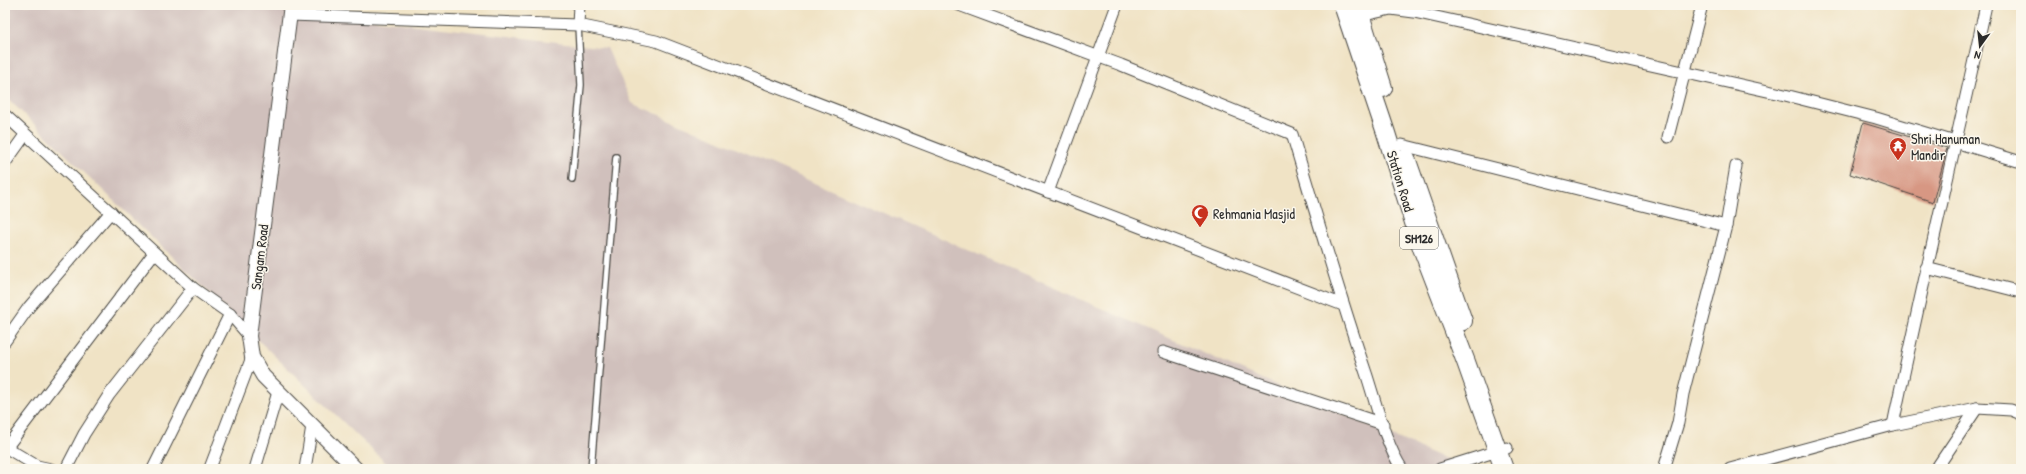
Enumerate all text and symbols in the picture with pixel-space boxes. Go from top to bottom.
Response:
north arrow [1960,26,2000,66]
text: N [1973,48,1982,63]
place label: Shri Hanuman Mandir [1911,129,1980,164]
temple icon: Shri Hanuman Mandir [1888,136,1908,161]
street label: Station Road [1383,148,1419,214]
mosque icon: Rehmania Masjid [1190,203,1210,228]
place label: Rehmania Masjid [1213,204,1296,224]
street label: Sangam Road [246,223,273,291]
road number: SH126 [1400,227,1438,249]

